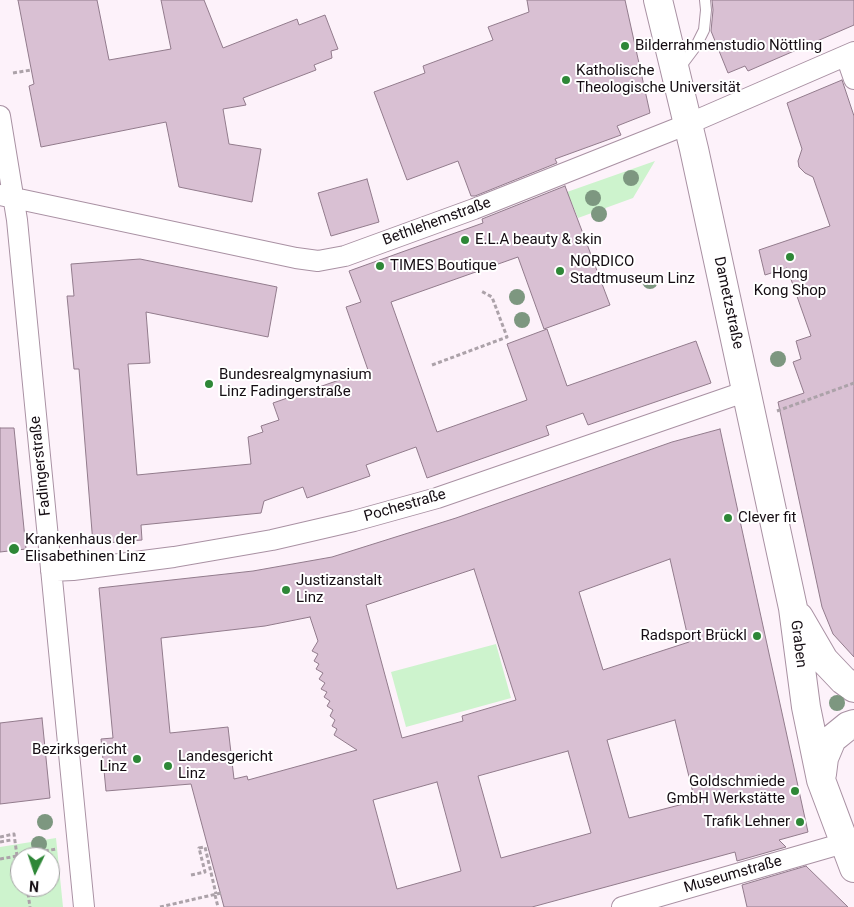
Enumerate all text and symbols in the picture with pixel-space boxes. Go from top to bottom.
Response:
place label: Bilderrahmenstudio Nöttling [635,37,822,55]
marker: Bilderrahmenstudio Nöttling [619,40,631,52]
place label: Katholische Theologische Universität [576,62,741,97]
marker: Katholische Theologische Universität [560,74,572,86]
street label: Bethlehemstraße [380,194,494,250]
place label: E.L.A beauty & skin [475,231,602,249]
marker: E.L.A beauty & skin [459,234,471,246]
marker: Hong Kong Shop [784,251,796,263]
place label: NORDICO Stadtmuseum Linz [570,253,695,288]
street label: Dametzstraße [709,255,747,351]
place label: TIMES Boutique [390,257,497,275]
marker: TIMES Boutique [374,260,386,272]
marker: NORDICO Stadtmuseum Linz [554,265,566,277]
place label: Hong Kong Shop [754,265,826,300]
place label: Bundesrealgmynasium Linz Fadingerstraße [219,366,372,401]
marker: Bundesrealgmynasium Linz Fadingerstraße [203,378,215,390]
street label: Fadingerstraße [27,415,55,517]
street label: Pochestraße [362,486,448,526]
place label: Clever fit [738,509,796,527]
marker: Clever fit [722,512,734,524]
place label: Krankenhaus der Elisabethinen Linz [25,531,146,566]
marker: Krankenhaus der Elisabethinen Linz [7,542,21,556]
place label: Justizanstalt Linz [296,572,382,607]
marker: Justizanstalt Linz [280,584,292,596]
street label: Graben [786,619,810,669]
place label: Radsport Brückl [641,627,747,645]
marker: Radsport Brückl [751,630,763,642]
place label: Bezirksgericht Linz [32,741,127,776]
place label: Landesgericht Linz [178,748,273,783]
marker: Bezirksgericht Linz [131,753,143,765]
marker: Landesgericht Linz [162,760,174,772]
place label: Goldschmiede GmbH Werkstätte [666,773,785,808]
marker: Goldschmiede GmbH Werkstätte [789,785,801,797]
place label: Trafik Lehner [703,813,790,831]
marker: Trafik Lehner [794,816,806,828]
north arrow [10,847,60,897]
street label: Museumstraße [682,852,784,898]
text: N [29,878,40,894]

